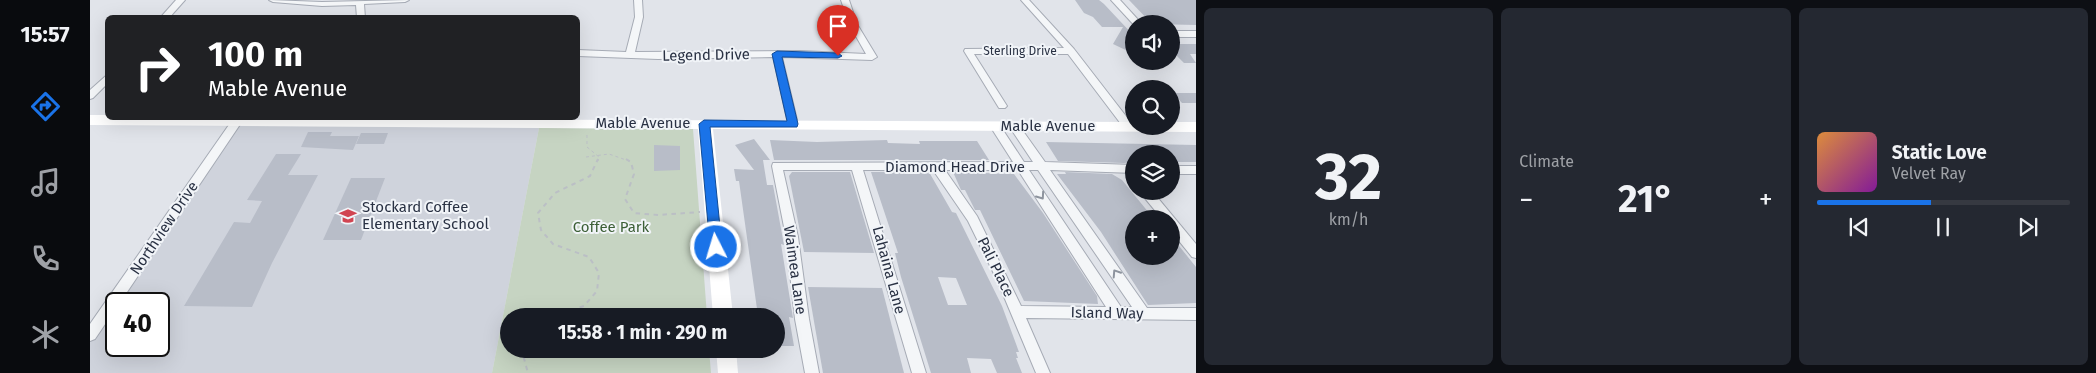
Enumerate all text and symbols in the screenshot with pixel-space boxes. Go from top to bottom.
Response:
pin [817,5,859,56]
icon: arrive [824,12,852,40]
map controls [1125,15,1180,265]
button: sound [1125,15,1180,70]
text: 15:57 [21,21,69,48]
text: 100 m [208,33,303,75]
icon: right [125,35,190,100]
street label: Sterling Drive [983,44,1057,58]
street label: Legend Drive [662,45,750,65]
text: Mable Avenue [208,75,347,102]
button: search [1125,80,1180,135]
icon: directions [28,89,63,124]
street label: Mable Avenue [596,114,691,132]
street label: Mable Avenue [1001,117,1096,135]
text: 32 [1315,138,1382,216]
text: Static Love [1892,141,1987,164]
button: layers [1125,145,1180,200]
text: Climate [1519,152,1574,171]
street label: Diamond Head Drive [885,158,1025,176]
text: Velvet Ray [1892,164,1966,183]
icon: music [28,165,63,200]
text: 21° [1618,176,1674,222]
street label: Northview Drive [126,178,202,278]
text: − [1519,183,1533,216]
text: + [1759,183,1773,216]
one-way arrow [1035,190,1044,200]
place label: Stockard Coffee Elementary School [362,198,490,233]
school or university icon: Stockard Coffee Elementary School [338,206,358,226]
button: + [1125,210,1180,265]
text: km/h [1329,210,1368,229]
icon: previous [1845,213,1873,241]
icon: pause [1929,213,1957,241]
icon: next [2014,213,2042,241]
park label: Coffee Park [573,218,650,236]
position arrow [689,220,741,272]
street label: Waimea Lane [780,224,810,316]
street label: Lahaina Lane [869,224,909,316]
street label: Pali Place [974,234,1018,300]
icon: phone [28,241,63,276]
one-way arrow [1113,269,1122,278]
speed limit sign: 40 [105,292,170,357]
street label: Island Way [1070,303,1144,323]
icon: climate [28,317,63,352]
text: 15:58 · 1 min · 290 m [558,321,727,344]

